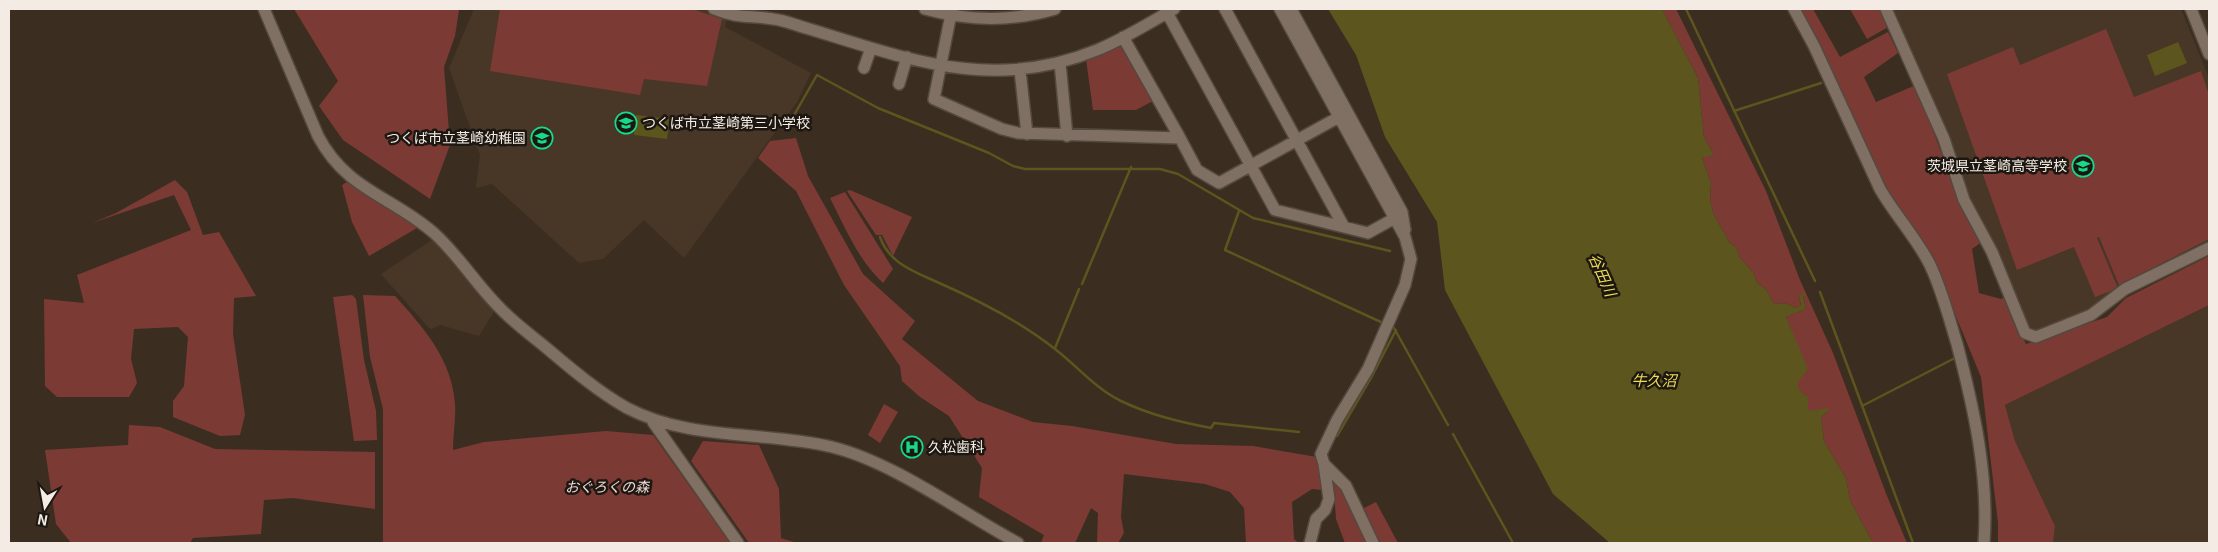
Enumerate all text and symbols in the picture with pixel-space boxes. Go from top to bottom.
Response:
school or university icon: つくば市立茎崎第三小学校 [614,111,638,135]
place label: つくば市立茎崎第三小学校 [642,112,810,132]
school or university icon: つくば市立茎崎幼稚園 [530,126,554,150]
place label: つくば市立茎崎幼稚園 [386,127,526,147]
school or university icon: 茨城県立茎崎高等学校 [2071,154,2095,178]
place label: 茨城県立茎崎高等学校 [1927,155,2067,175]
water label: 谷田川 [1585,250,1623,301]
water label: 牛久沼 [1631,369,1678,390]
hospital icon: 久松歯科 [900,435,924,459]
place label: 久松歯科 [928,436,984,456]
park label: おぐろくの森 [565,476,651,496]
north arrow [20,482,70,532]
text: N [35,510,49,532]

